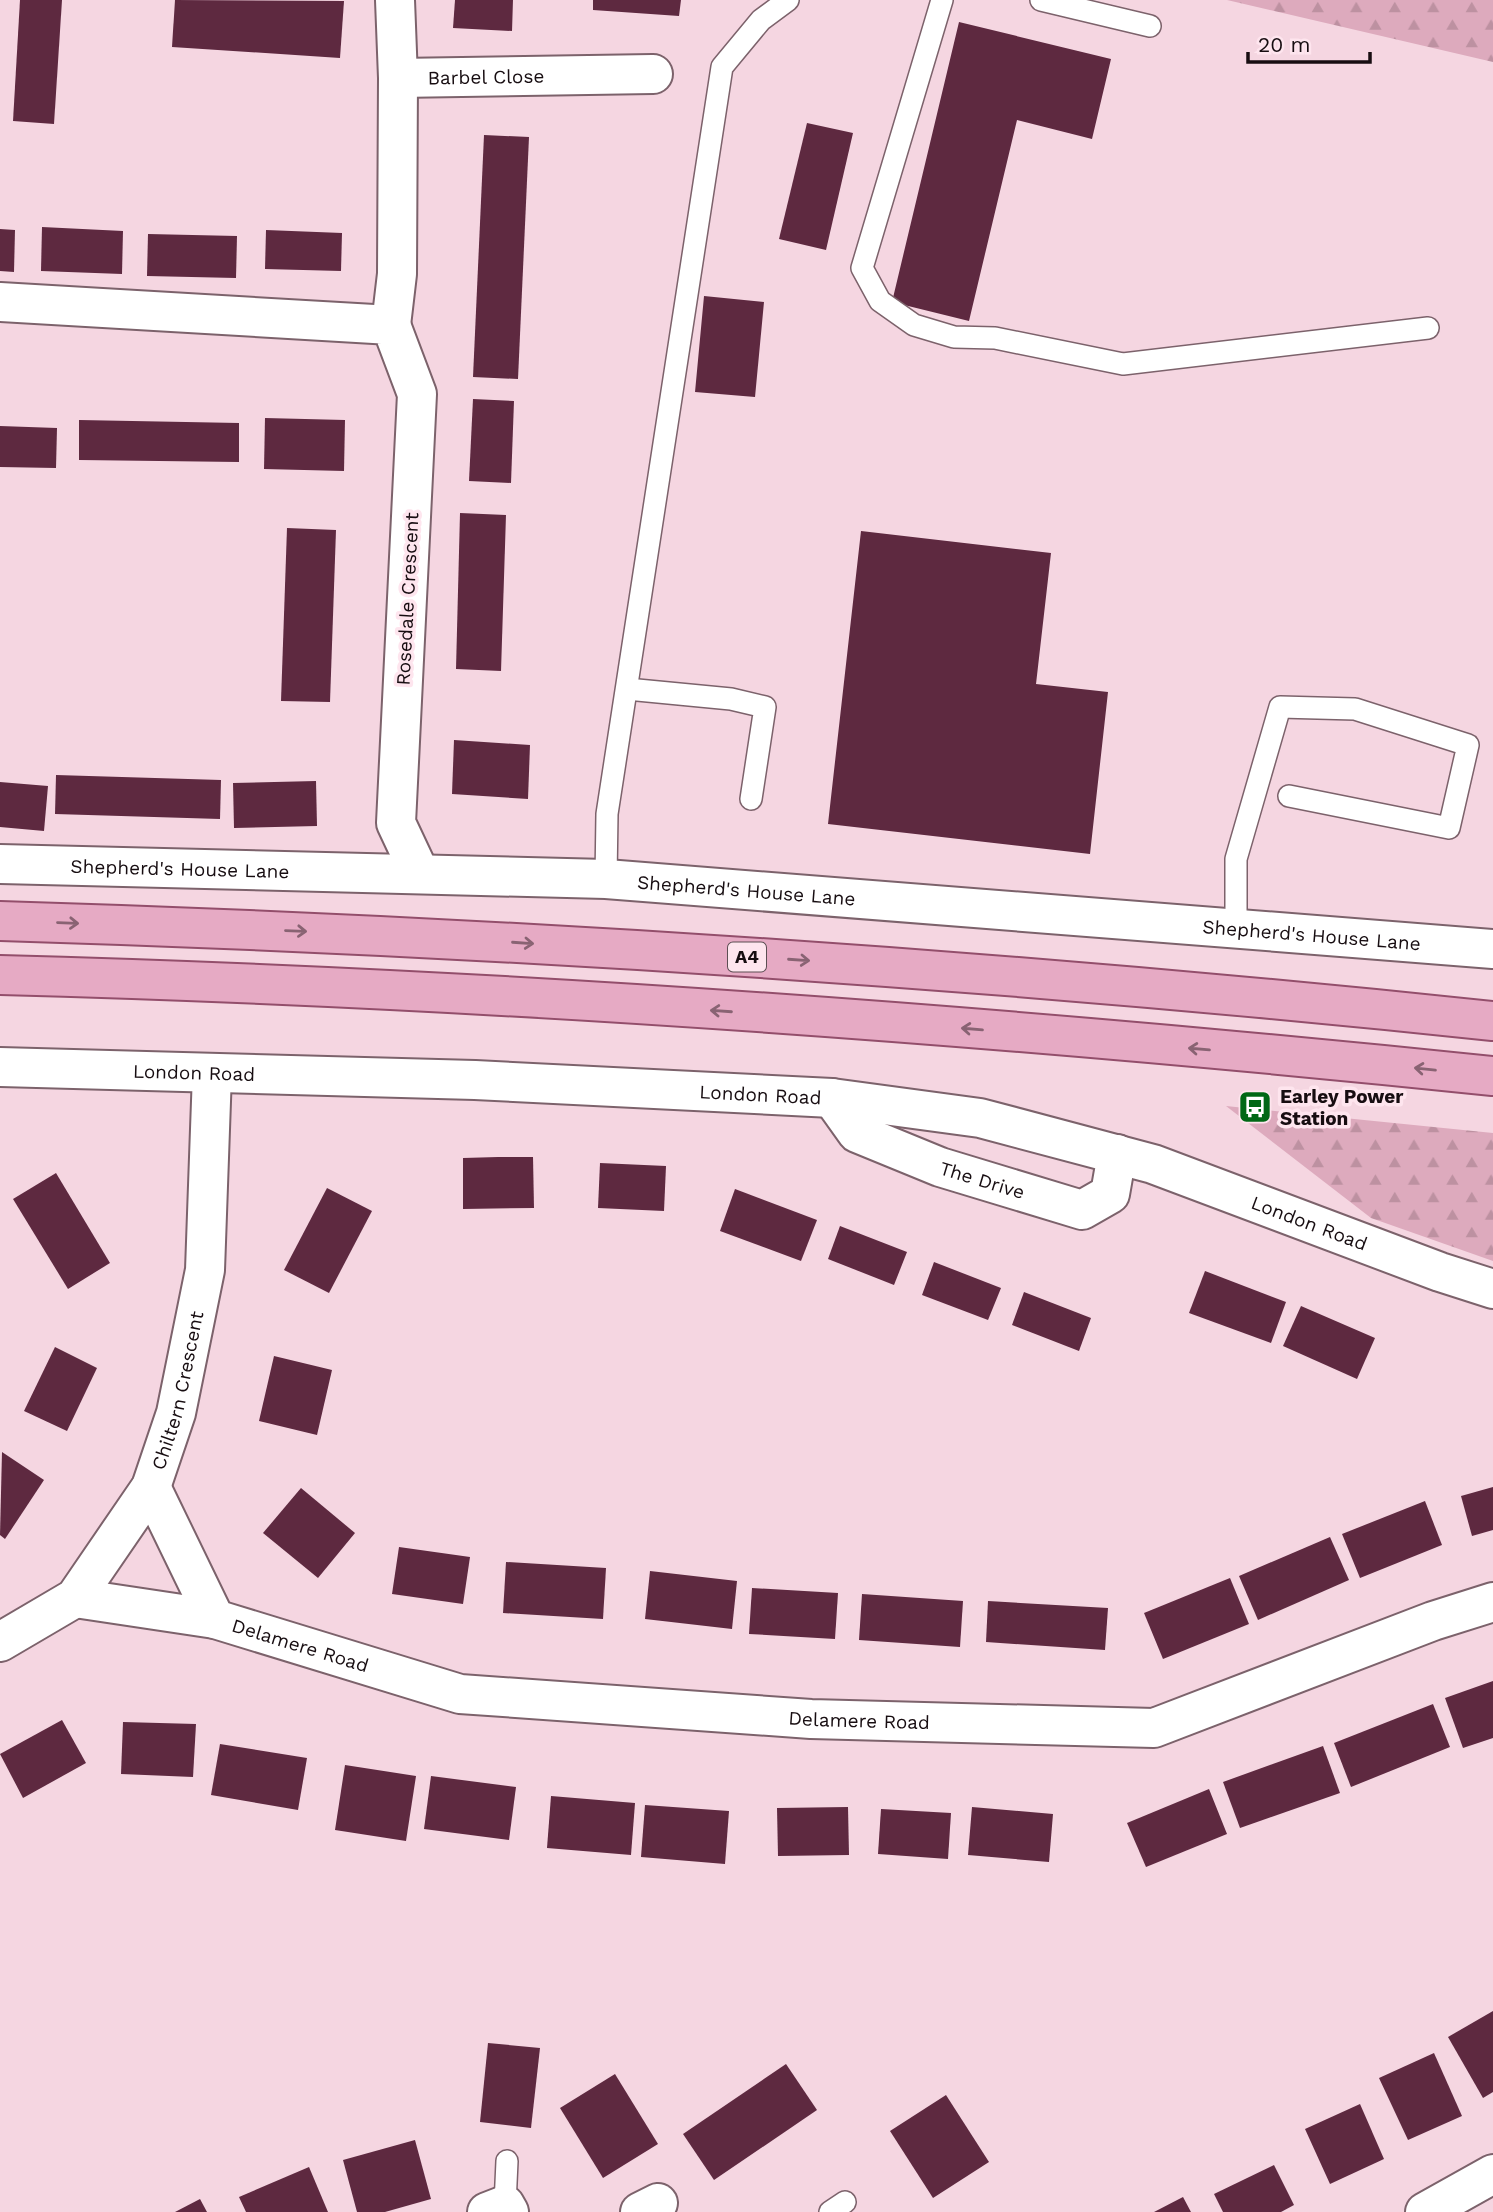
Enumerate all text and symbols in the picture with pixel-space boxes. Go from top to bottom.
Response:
scale bar [1248,21,1370,65]
text: 20 m [1258,32,1310,57]
street label: Barbel Close [427,65,544,90]
street label: Rosedale Crescent [391,512,424,686]
street label: Shepherd's House Lane [70,855,290,883]
street label: Shepherd's House Lane [636,871,856,911]
street label: Shepherd's House Lane [1202,915,1422,955]
one-way arrow [56,916,79,929]
one-way arrow [284,924,307,937]
one-way arrow [511,937,533,950]
road number: A4 [728,942,766,972]
one-way arrow [787,954,810,967]
one-way arrow [710,1004,732,1017]
one-way arrow [961,1022,984,1035]
one-way arrow [1188,1042,1210,1055]
street label: London Road [133,1060,255,1086]
one-way arrow [1414,1063,1437,1076]
street label: London Road [699,1080,822,1109]
place label: Earley Power Station [1280,1085,1404,1130]
bus stop icon: Earley Power Station [1236,1088,1274,1126]
street label: The Drive [937,1157,1028,1204]
street label: London Road [1248,1191,1370,1256]
street label: Chiltern Crescent [147,1309,208,1473]
street label: Delamere Road [229,1614,371,1677]
street label: Delamere Road [788,1706,930,1734]

